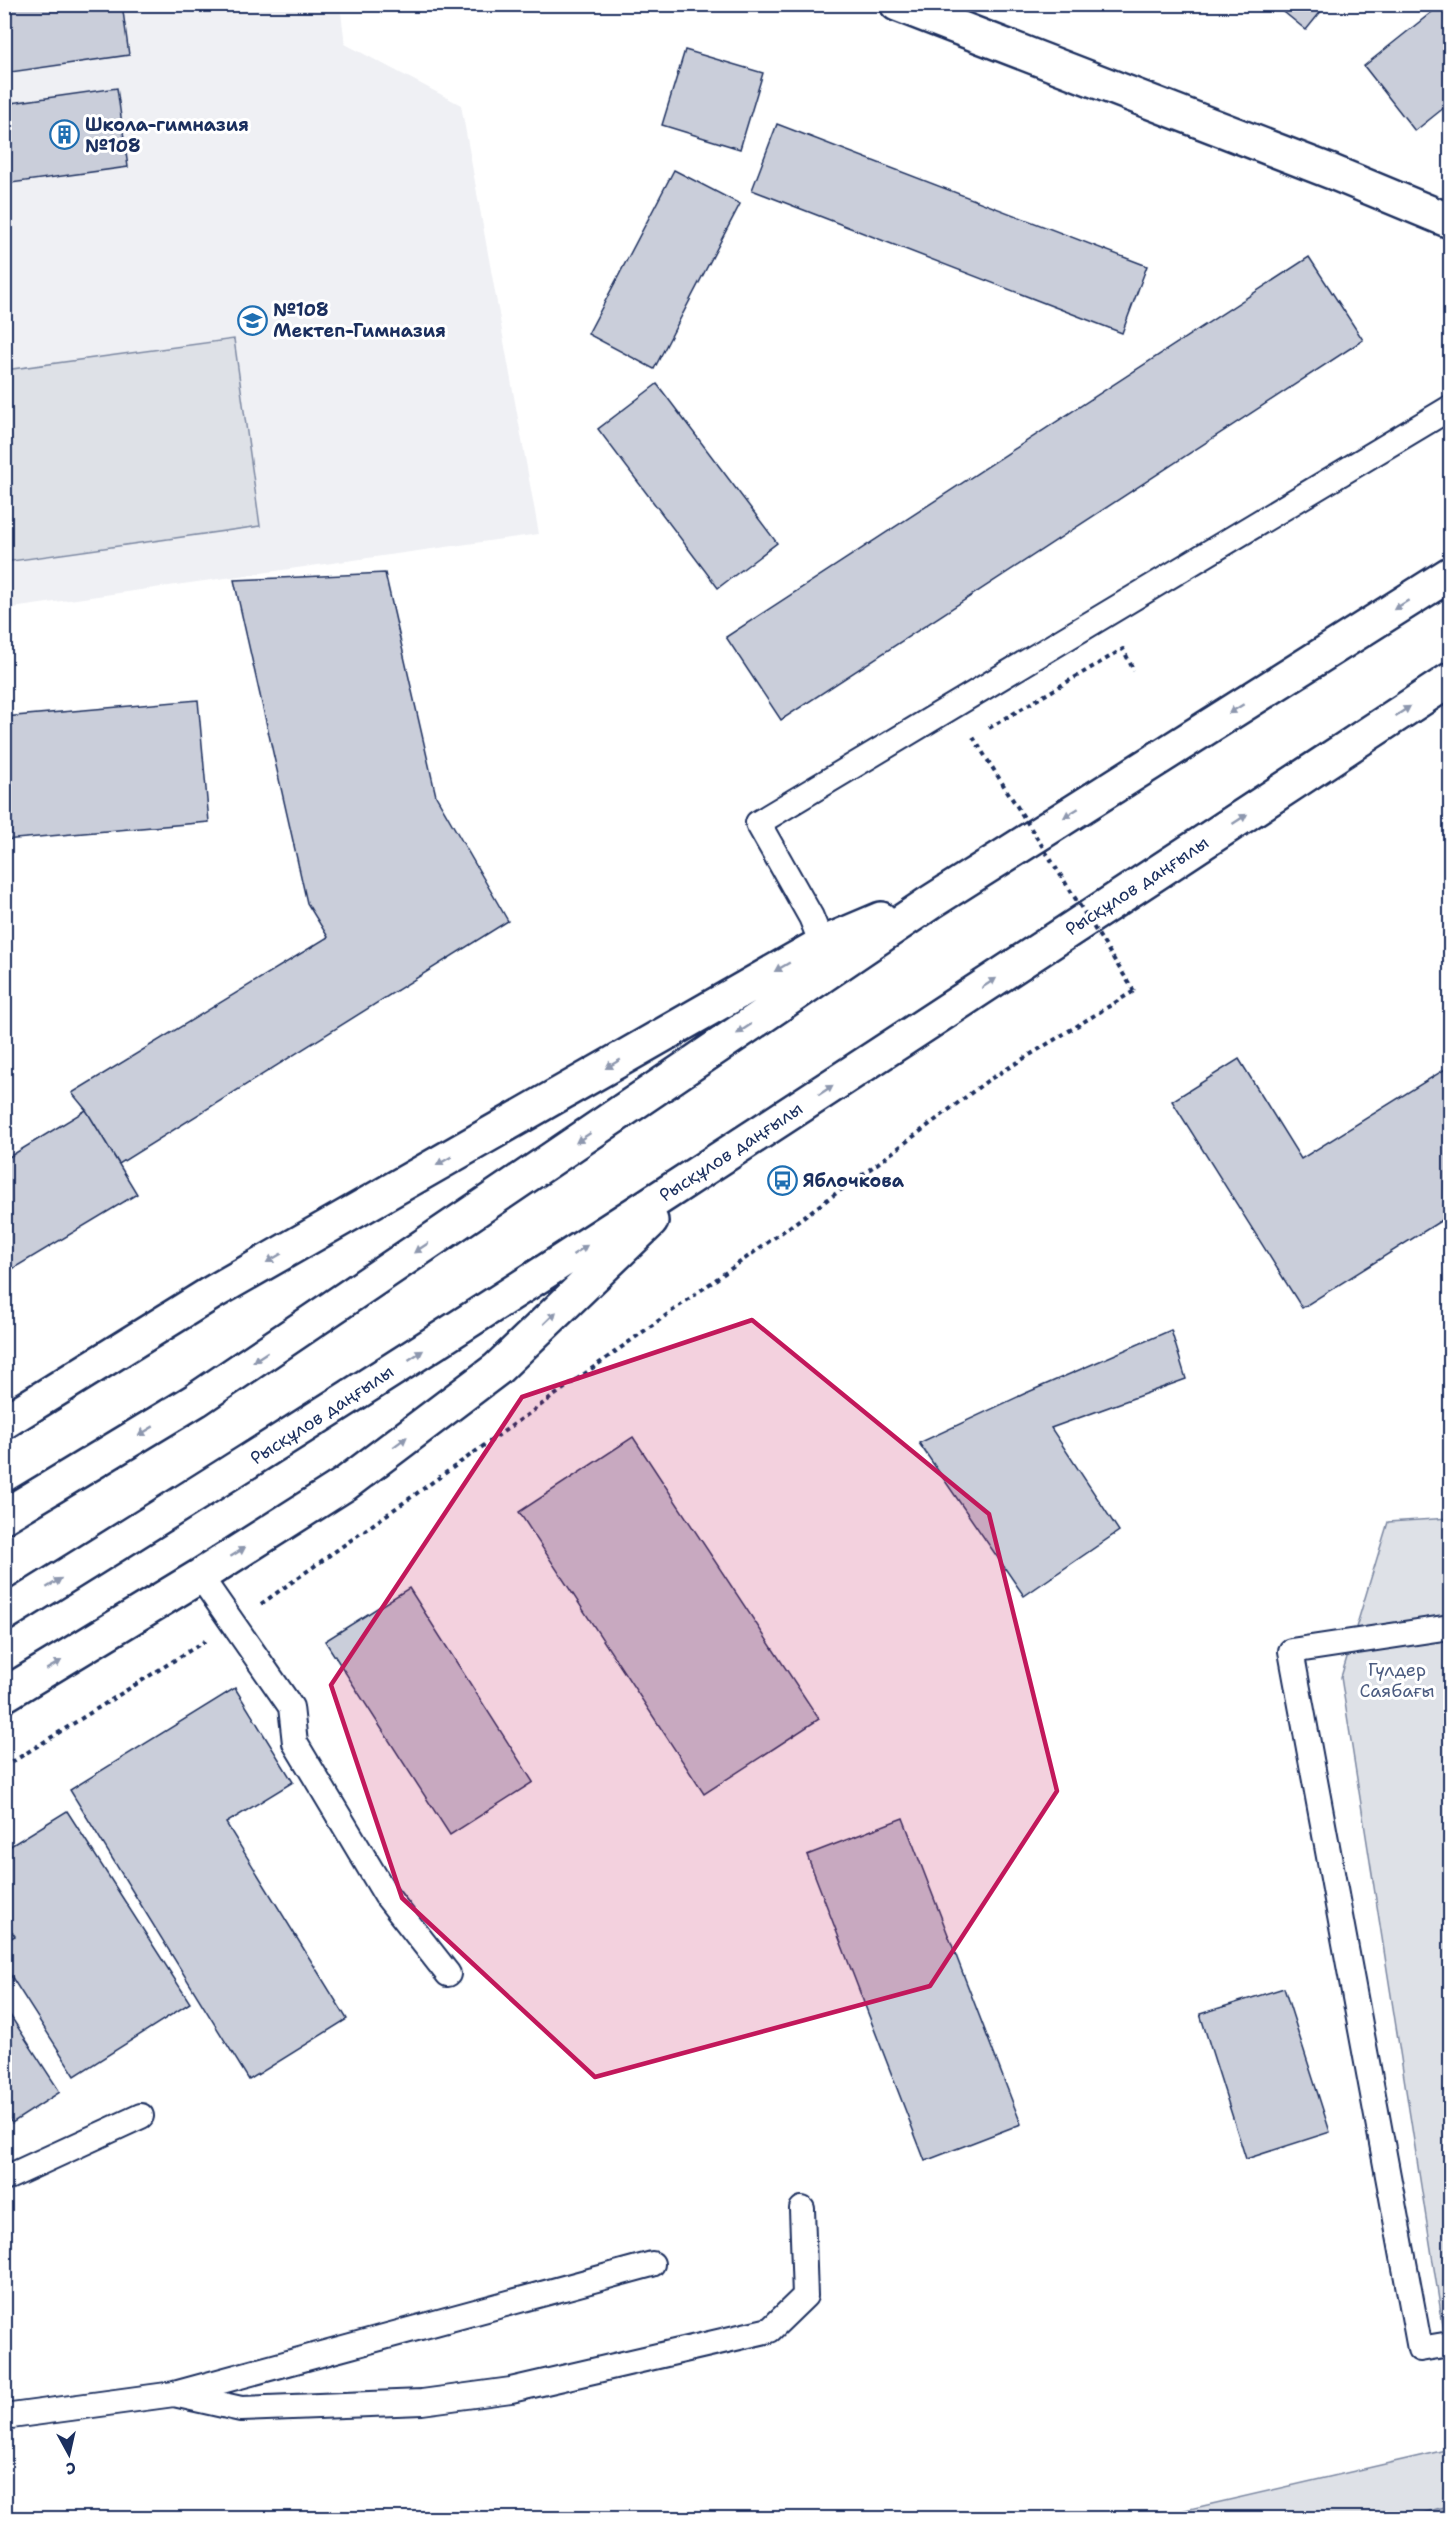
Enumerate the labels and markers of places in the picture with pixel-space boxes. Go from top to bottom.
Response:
place label: Школа-гимназия №108 [85,113,249,158]
building icon: Школа-гимназия №108 [48,119,80,151]
place label: №108 Мектеп-Гимназия [273,298,446,343]
school or university icon: №108 Мектеп-Гимназия [236,304,268,336]
bus stop icon: Яблочкова [766,1165,798,1197]
place label: Яблочкова [803,1169,905,1193]

